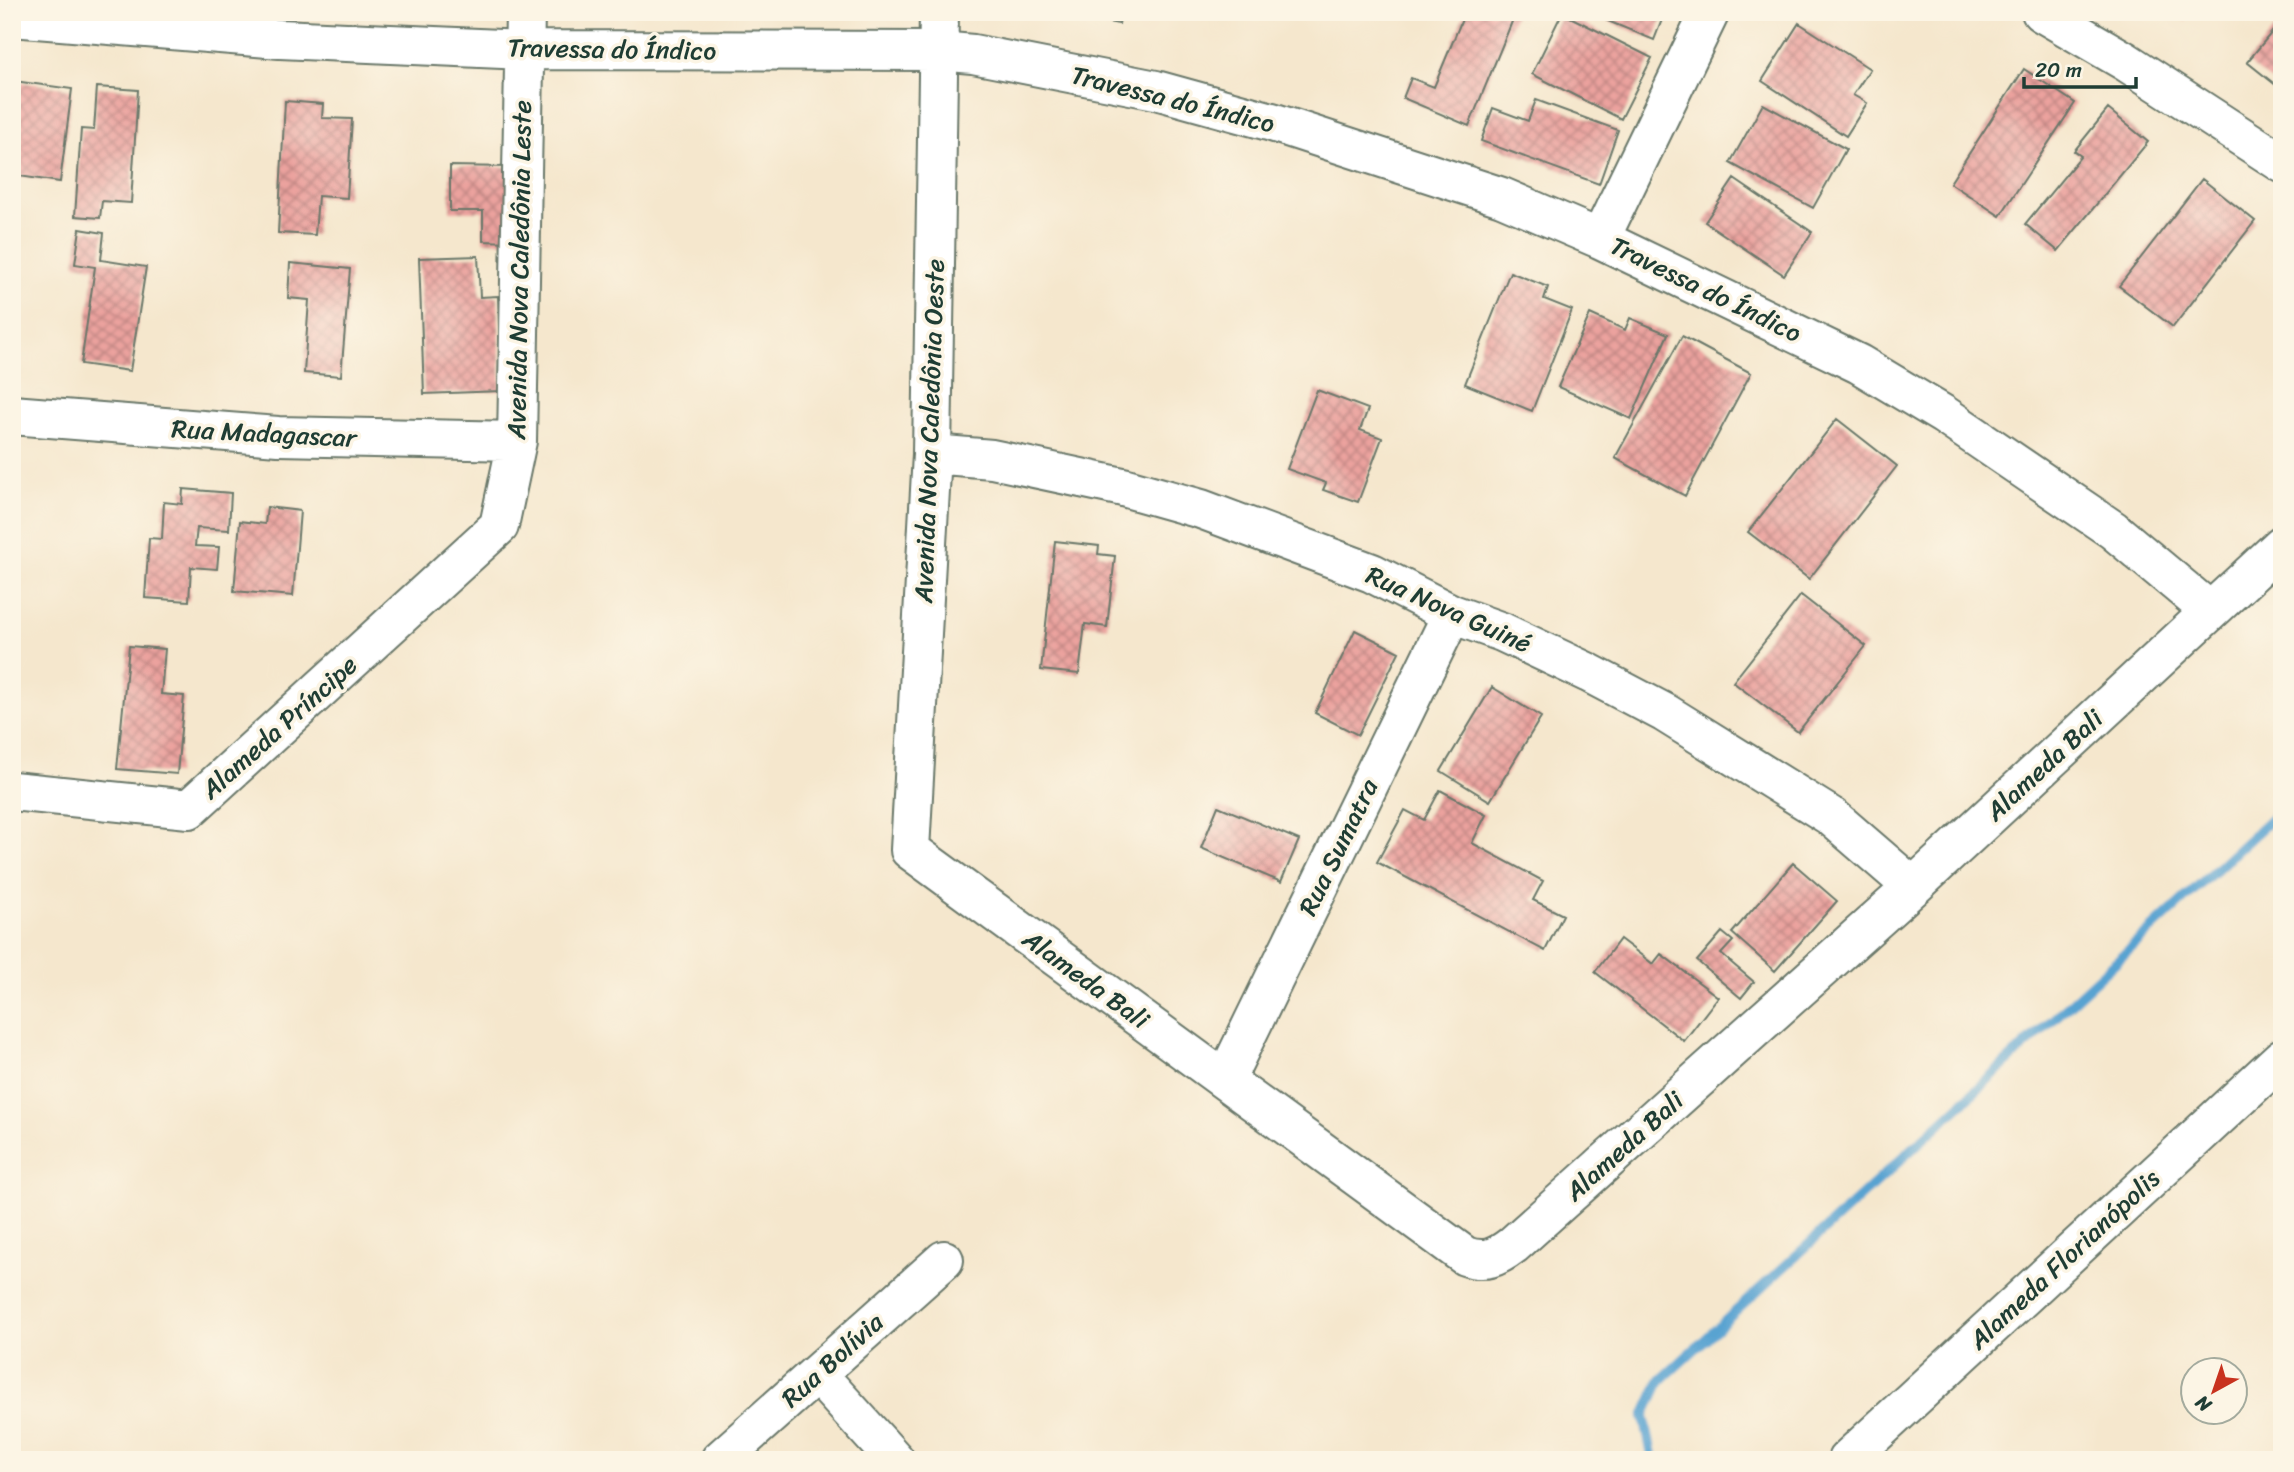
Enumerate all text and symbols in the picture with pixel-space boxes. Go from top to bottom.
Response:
street label: Travessa do Índico [507,24,717,74]
scale bar [2024,46,2136,90]
street label: Travessa do Índico [1066,51,1280,147]
text: 20 m [2035,51,2082,89]
street label: Avenida Nova Caledônia Leste [493,100,545,441]
street label: Travessa do Índico [1602,223,1810,355]
street label: Avenida Nova Caledônia Oeste [900,258,958,605]
street label: Rua Madagascar [170,405,359,461]
street label: Rua Nova Guiné [1359,552,1539,666]
street label: Alameda Príncipe [189,643,368,811]
street label: Alameda Bali [1973,697,2115,833]
street label: Rua Sumatra [1285,770,1392,924]
street label: Alameda Bali [1012,916,1160,1042]
street label: Alameda Bali [1553,1079,1695,1213]
street label: Alameda Florianópolis [1956,1157,2171,1362]
street label: Rua Bolívia [770,1300,895,1419]
north arrow [2178,1356,2248,1426]
text: N [2187,1386,2220,1421]

